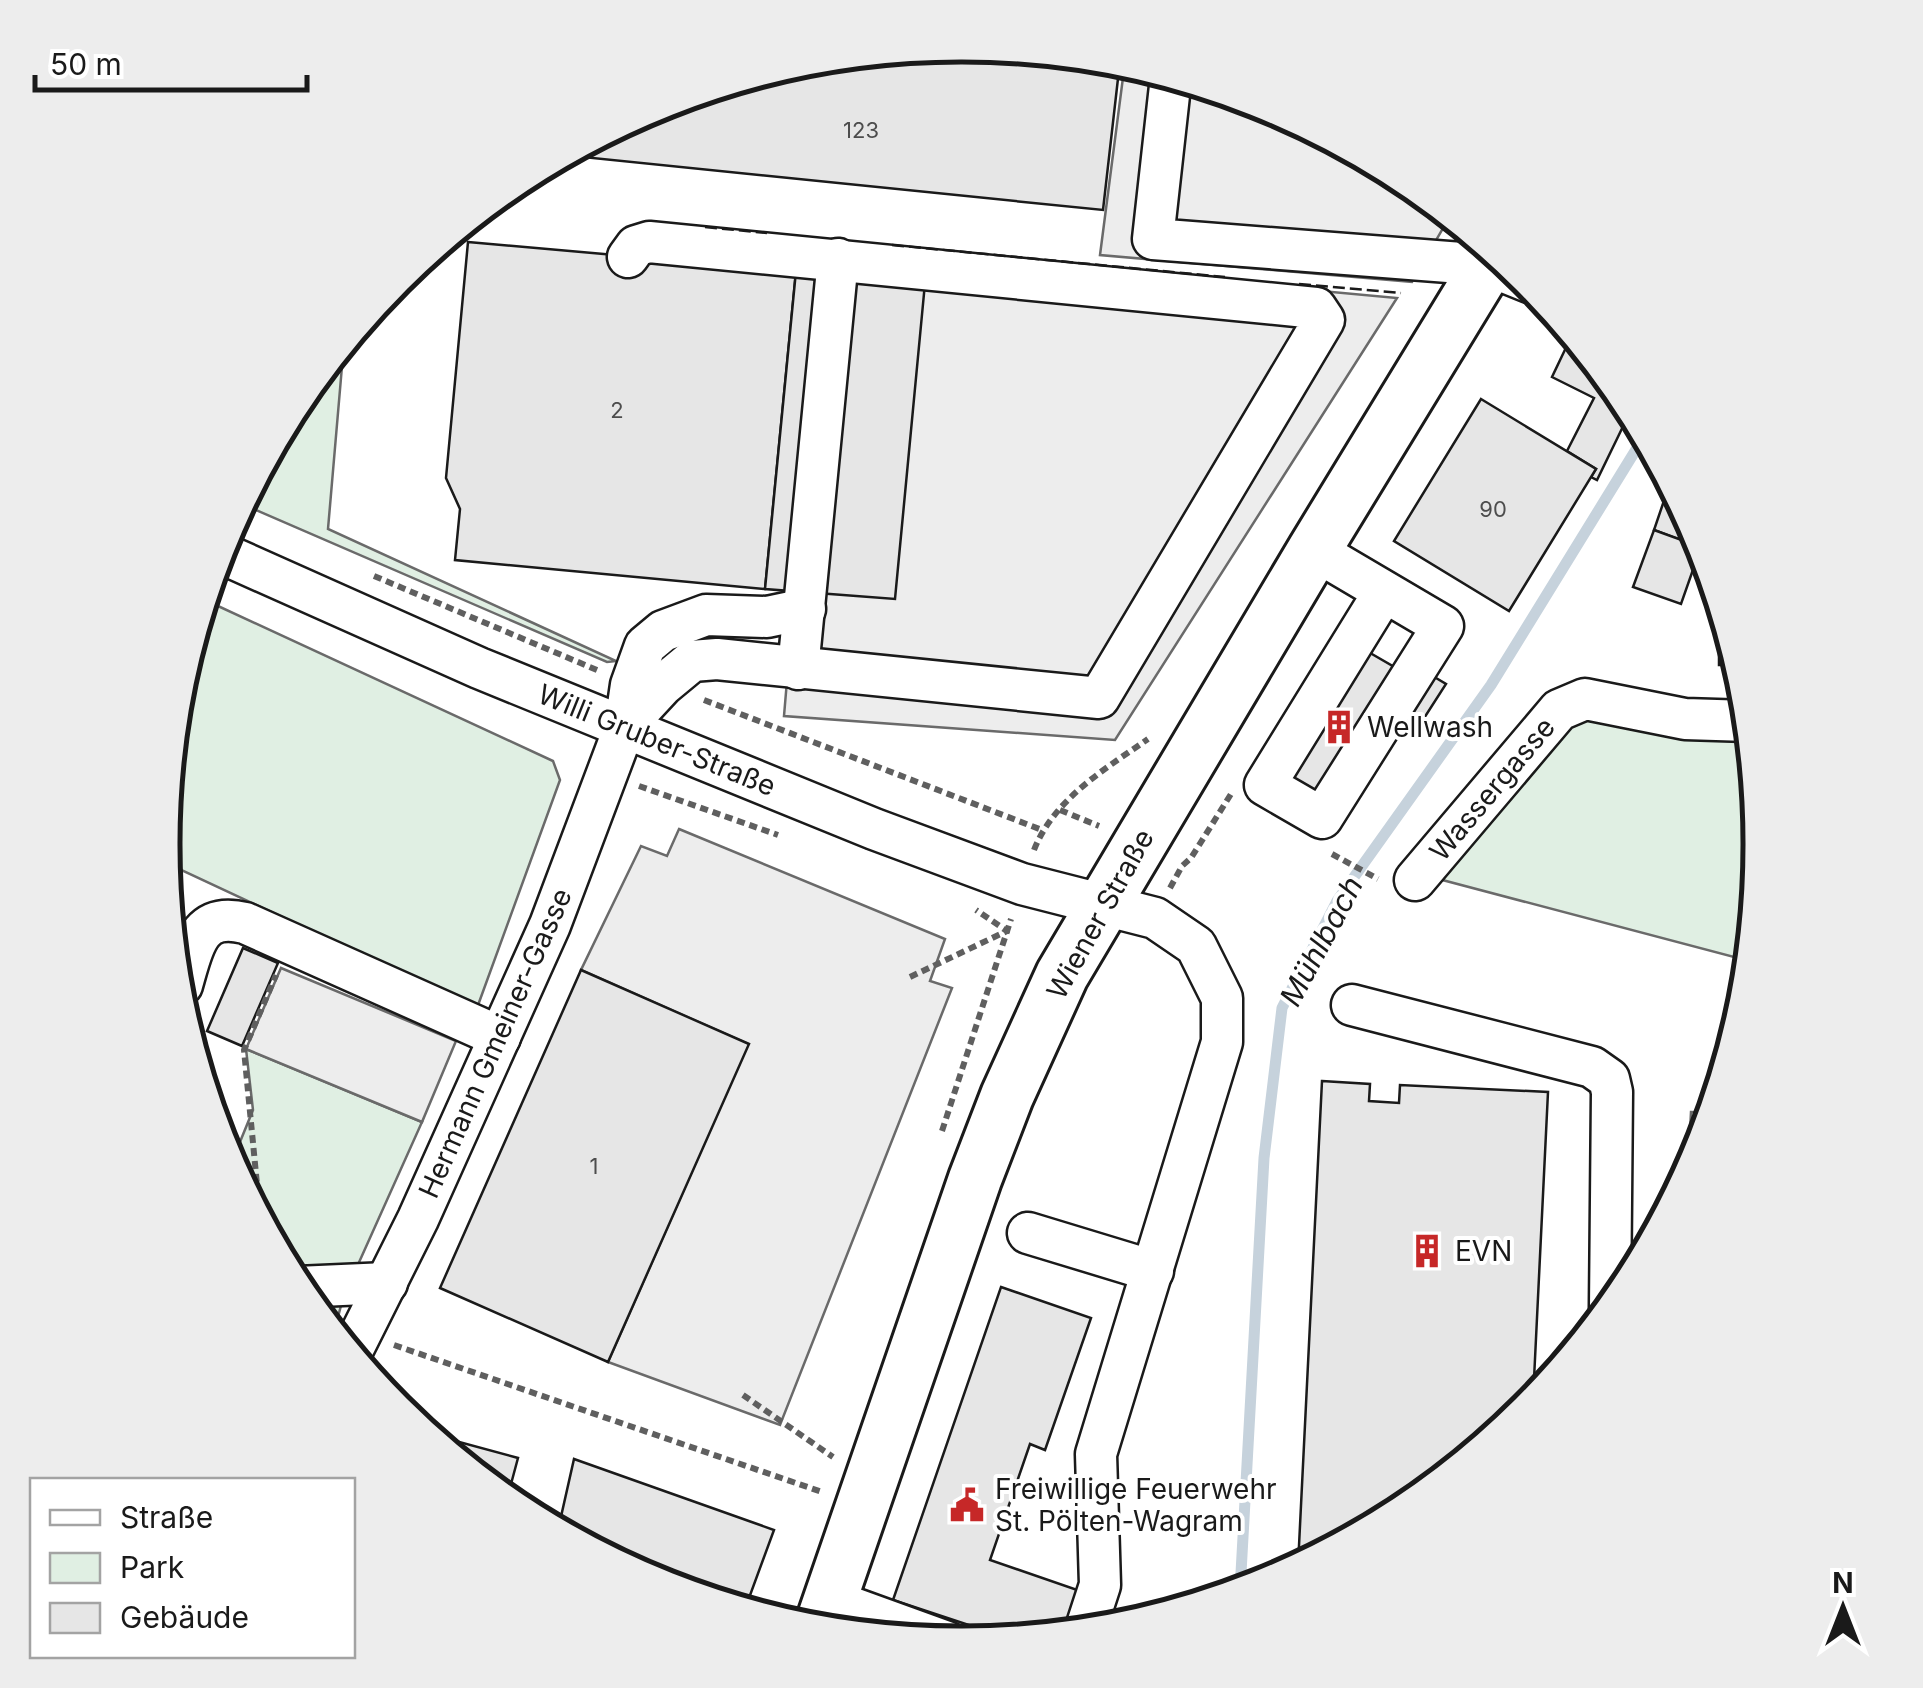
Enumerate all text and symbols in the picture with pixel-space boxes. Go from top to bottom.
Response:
scale bar [35,30,308,92]
text: 50 m [50,46,122,82]
house number: 123 [843,117,879,143]
house number: 2 [610,397,624,423]
house number: 90 [1479,496,1507,522]
street label: Willi Gruber-Straße [533,677,781,803]
building icon: Wellwash [1320,708,1358,746]
place label: Wellwash [1367,710,1493,744]
street label: Wassergasse [1422,710,1562,868]
street label: Wiener Straße [1039,823,1161,1005]
water label: Mühlbach [1272,870,1370,1012]
street label: Hermann Gmeiner-Gasse [411,883,579,1203]
house number: 1 [590,1153,598,1179]
building icon: EVN [1408,1232,1446,1270]
place label: EVN [1455,1234,1512,1268]
place label: Freiwillige Feuerwehr St. Pölten-Wagram [995,1472,1277,1538]
legend [30,1478,355,1658]
public building icon: Freiwillige Feuerwehr St. Pölten-Wagram [948,1486,986,1524]
text: Straße [120,1499,213,1535]
text: Park [120,1549,185,1585]
north arrow [1793,1558,1893,1658]
text: N [1832,1566,1854,1600]
text: Gebäude [120,1599,249,1635]

